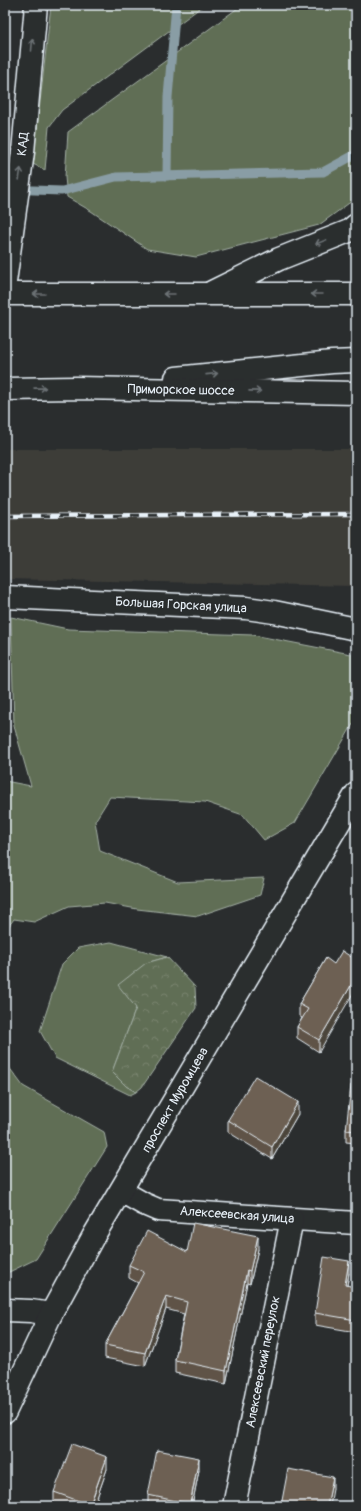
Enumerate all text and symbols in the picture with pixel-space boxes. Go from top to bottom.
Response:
one-way arrow [29,39,36,52]
street label: КАД [14,131,32,157]
one-way arrow [16,168,24,181]
one-way arrow [316,239,328,247]
one-way arrow [33,290,46,298]
one-way arrow [163,290,176,298]
one-way arrow [311,290,324,298]
one-way arrow [205,371,218,378]
street label: Приморское шоссе [128,381,235,399]
one-way arrow [33,384,46,392]
one-way arrow [248,387,261,395]
street label: Большая Горская улица [115,594,247,616]
street label: проспект Муромцева [138,1044,212,1156]
street label: Алексеевская улица [179,1203,295,1227]
street label: Алексеевский переулок [242,1294,284,1429]

